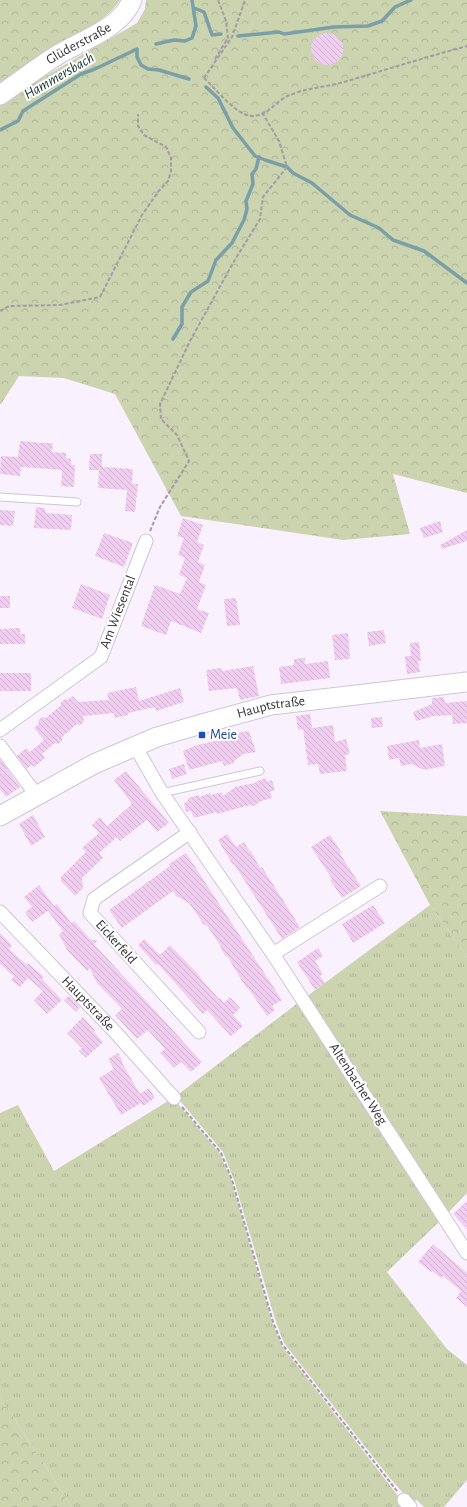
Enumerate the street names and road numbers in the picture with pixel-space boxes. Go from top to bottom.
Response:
street label: Glüderstraße [44,20,114,67]
street label: Am Wiesental [98,574,138,650]
street label: Hauptstraße [235,694,306,721]
street label: Eickerfeld [93,917,139,967]
street label: Hauptstraße [59,974,117,1034]
street label: Altenbacher Weg [326,1041,390,1127]

